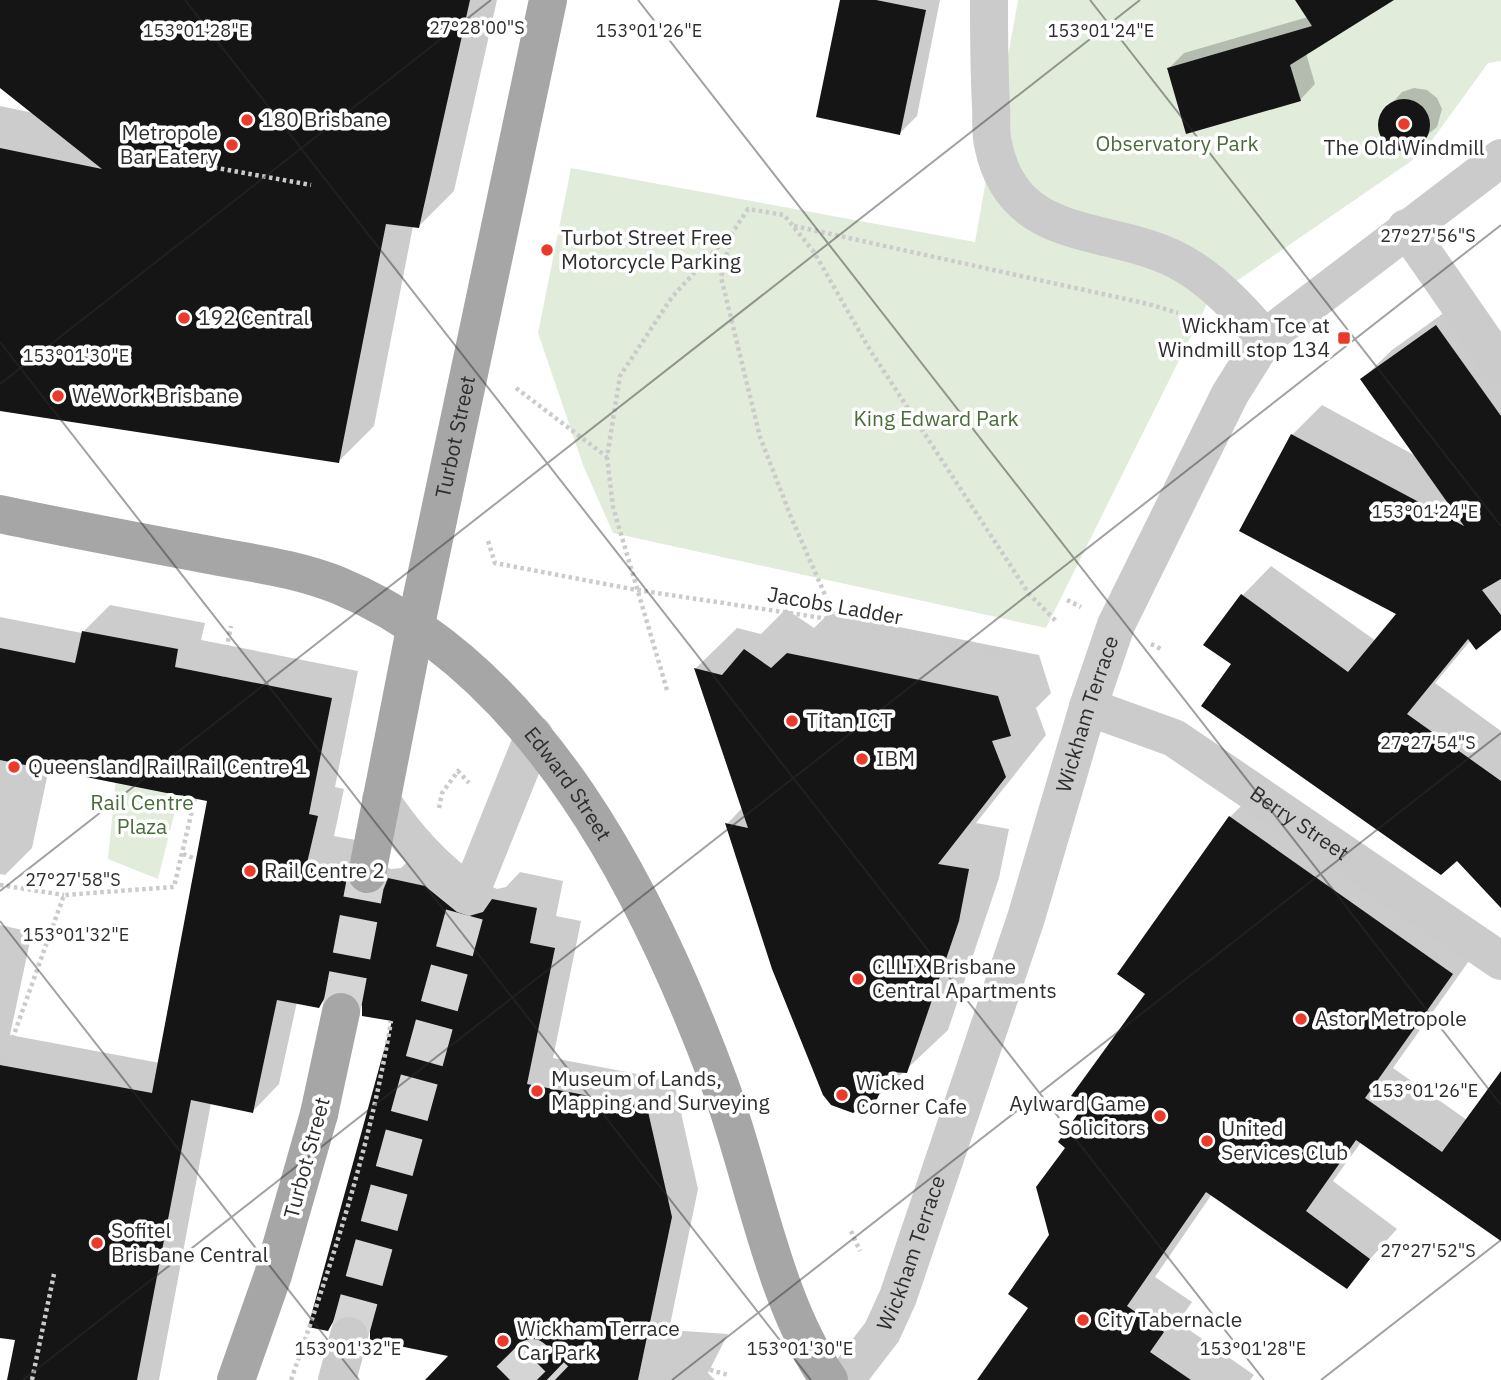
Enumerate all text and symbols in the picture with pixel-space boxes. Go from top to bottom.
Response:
text: 27°28'00"S [429,16,525,39]
text: 153°01'28"E [143,19,249,42]
text: 153°01'26"E [596,19,702,42]
text: 153°01'24"E [1048,19,1154,42]
place label: 180 Brisbane [261,105,388,133]
marker: 180 Brisbane [239,112,255,128]
marker: The Old Windmill [1396,116,1412,132]
place label: Metropole Bar Eatery [120,118,219,170]
park label: Observatory Park [1096,129,1258,157]
place label: The Old Windmill [1323,133,1485,161]
marker: Metropole Bar Eatery [224,137,240,153]
place label: Turbot Street Free Motorcycle Parking [561,223,741,275]
text: 27°27'56"S [1380,224,1476,247]
marker: Turbot Street Free Motorcycle Parking [539,242,555,258]
place label: 192 Central [198,303,309,331]
marker: 192 Central [176,310,192,326]
place label: Wickham Tce at Windmill stop 134 [1158,311,1330,363]
marker: Wickham Tce at Windmill stop 134 [1336,330,1352,346]
text: 153°01'30"E [23,344,129,367]
street label: Turbot Street [428,373,481,501]
place label: WeWork Brisbane [72,381,239,409]
marker: WeWork Brisbane [50,388,66,404]
park label: King Edward Park [853,404,1019,432]
text: 153°01'24"E [1372,500,1478,523]
street label: Jacobs Ladder [765,579,905,631]
street label: Wickham Terrace [1049,632,1124,796]
place label: Titan ICT [806,706,892,734]
marker: Titan ICT [784,713,800,729]
street label: Edward Street [518,720,618,846]
text: 27°27'54"S [1380,731,1476,754]
place label: IBM [876,744,915,772]
marker: IBM [854,751,870,767]
place label: Queensland Rail Rail Centre 1 [28,752,307,780]
marker: Queensland Rail Rail Centre 1 [6,759,22,775]
street label: Berry Street [1245,779,1355,866]
park label: Rail Centre Plaza [90,788,194,840]
place label: Rail Centre 2 [264,856,385,884]
marker: Rail Centre 2 [242,863,258,879]
text: 27°27'58"S [25,868,121,891]
text: 153°01'32"E [23,923,129,946]
place label: CLLIX Brisbane Central Apartments [872,952,1057,1004]
marker: CLLIX Brisbane Central Apartments [850,971,866,987]
place label: Astor Metropole [1315,1004,1467,1032]
marker: Astor Metropole [1293,1011,1309,1027]
place label: Museum of Lands, Mapping and Surveying [551,1064,770,1116]
place label: Wicked Corner Cafe [856,1068,967,1120]
text: 153°01'26"E [1372,1079,1478,1102]
marker: Museum of Lands, Mapping and Surveying [529,1083,545,1099]
marker: Wicked Corner Cafe [834,1087,850,1103]
place label: Aylward Game Solicitors [1009,1089,1146,1141]
street label: Turbot Street [276,1094,336,1221]
marker: Aylward Game Solicitors [1152,1108,1168,1124]
place label: United Services Club [1221,1114,1348,1166]
marker: United Services Club [1199,1133,1215,1149]
street label: Wickham Terrace [870,1172,951,1335]
place label: Sofitel Brisbane Central [111,1216,268,1268]
marker: Sofitel Brisbane Central [89,1235,105,1251]
text: 27°27'52"S [1380,1239,1476,1262]
place label: City Tabernacle [1097,1305,1242,1333]
marker: City Tabernacle [1075,1312,1091,1328]
place label: Wickham Terrace Car Park [517,1314,680,1366]
marker: Wickham Terrace Car Park [495,1333,511,1349]
text: 153°01'32"E [295,1337,401,1360]
text: 153°01'30"E [747,1337,853,1360]
text: 153°01'28"E [1200,1337,1306,1360]

